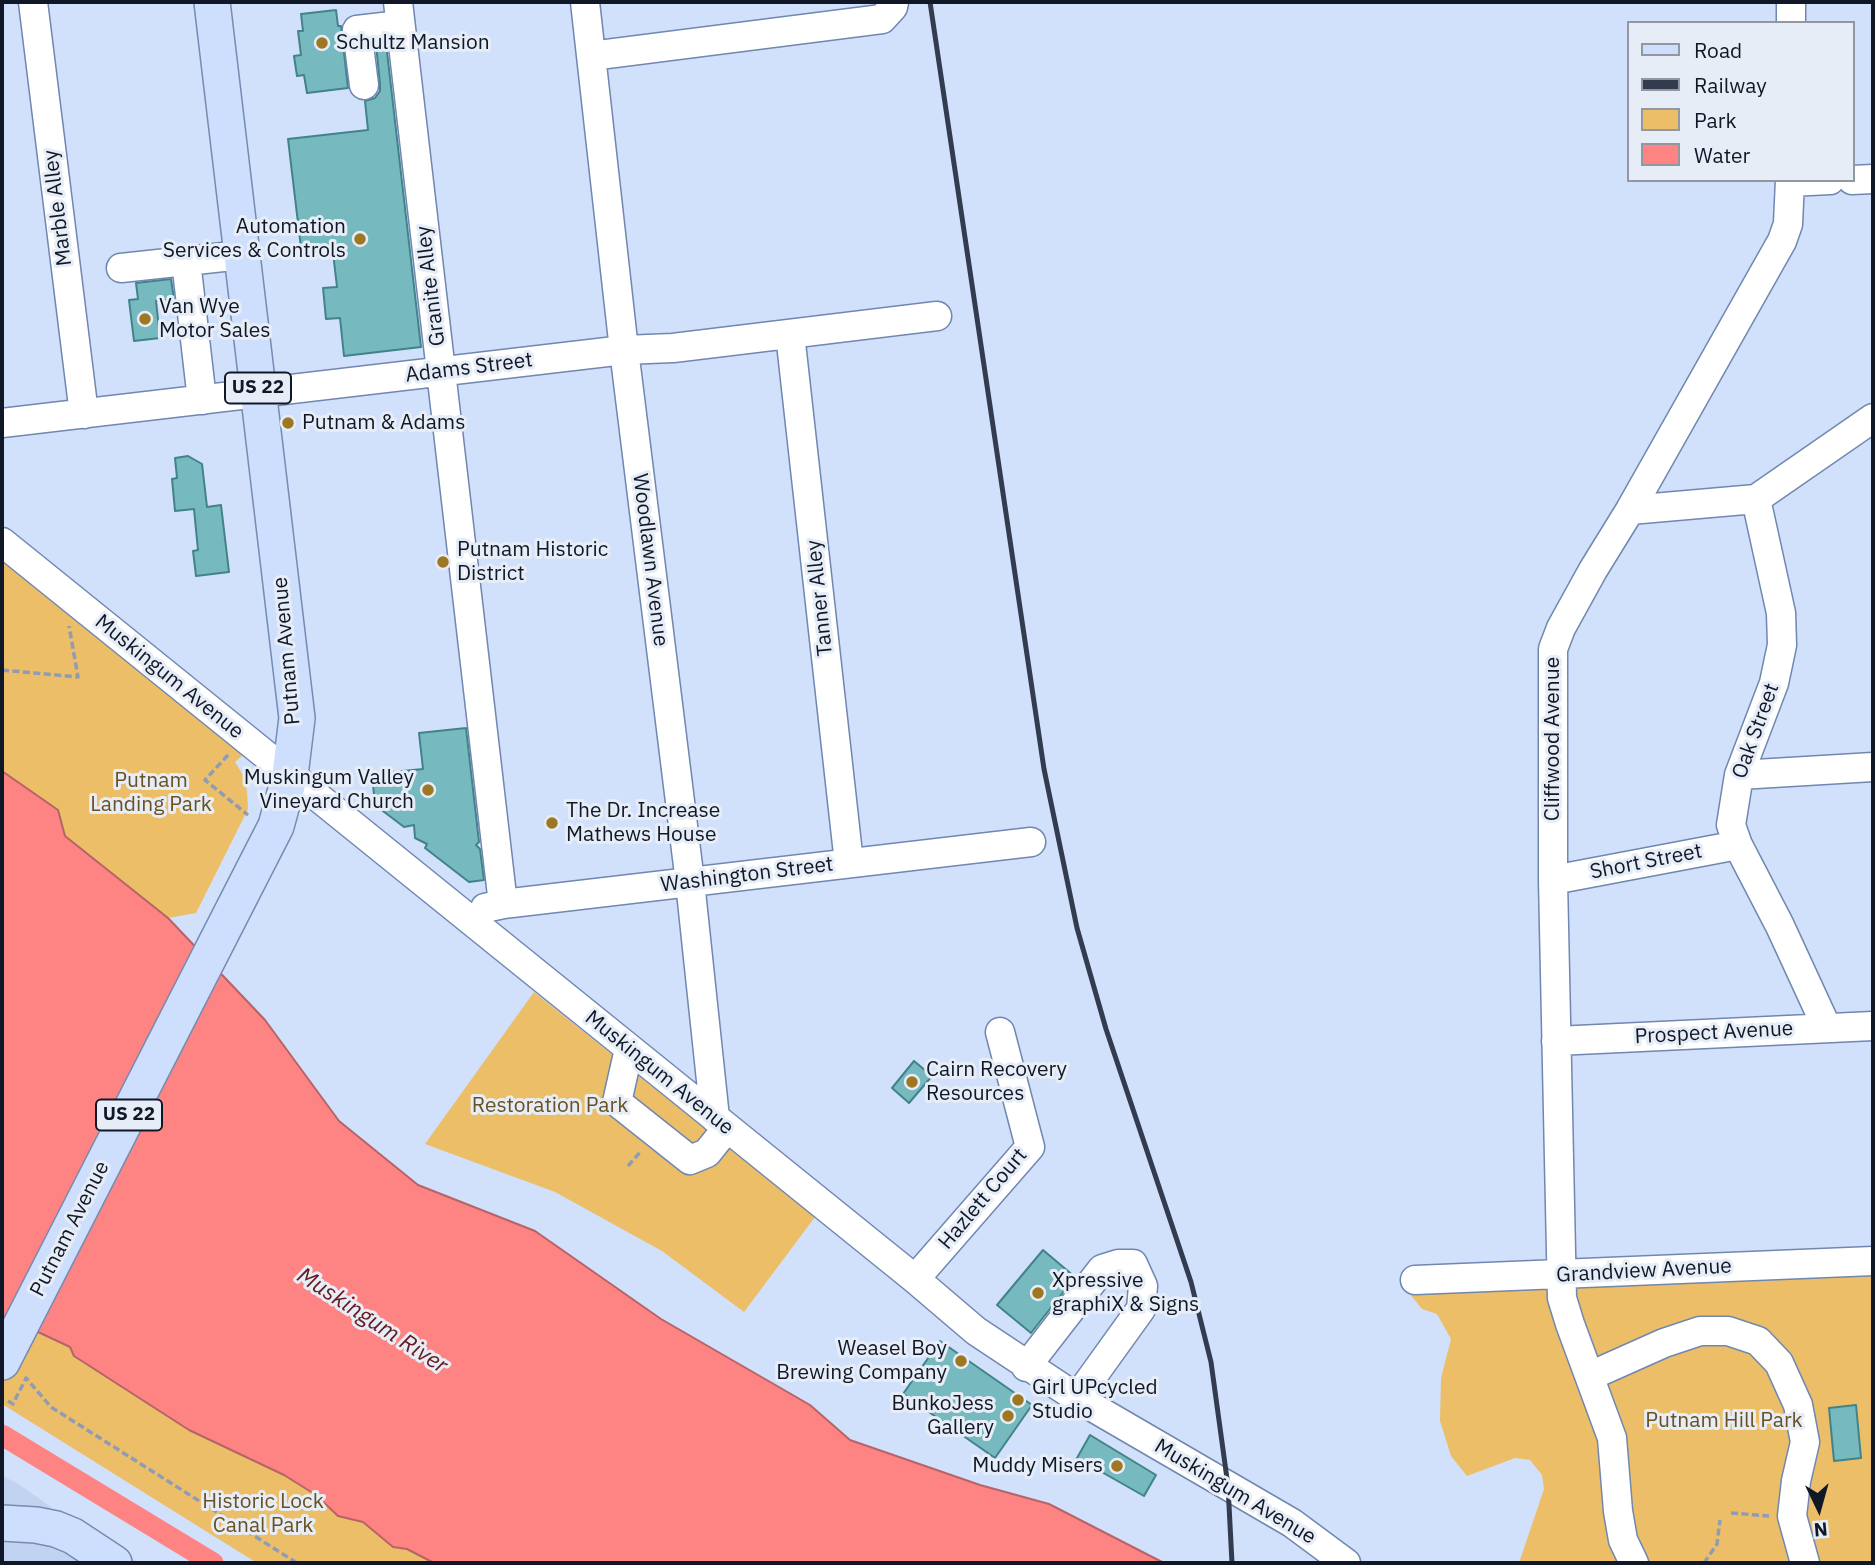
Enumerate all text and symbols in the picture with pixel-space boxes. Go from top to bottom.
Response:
legend [1626,21,1854,182]
place label: Schultz Mansion [336,30,490,56]
marker: Schultz Mansion [314,35,330,51]
text: Road [1694,36,1742,64]
text: Railway [1694,71,1767,99]
text: Park [1694,106,1737,134]
text: Water [1694,141,1750,169]
street label: Marble Alley [38,148,78,268]
place label: Automation Services & Controls [163,214,346,264]
street label: Granite Alley [411,224,451,348]
marker: Automation Services & Controls [352,231,368,247]
place label: Van Wye Motor Sales [159,294,270,344]
marker: Van Wye Motor Sales [137,311,153,327]
street label: Adams Street [404,348,534,388]
road number: US 22 [225,372,291,404]
place label: Putnam & Adams [302,410,465,436]
marker: Putnam & Adams [280,415,296,431]
street label: Woodlawn Avenue [627,472,673,648]
place label: Putnam Historic District [457,537,608,587]
street label: Tanner Alley [801,539,839,657]
marker: Putnam Historic District [435,554,451,570]
street label: Putnam Avenue [268,576,306,726]
street label: Muskingum Avenue [90,609,248,745]
street label: Cliffwood Avenue [1540,657,1566,821]
street label: Oak Street [1727,680,1785,782]
place label: Muskingum Valley Vineyard Church [244,765,414,815]
park label: Putnam Landing Park [90,768,212,818]
marker: Muskingum Valley Vineyard Church [420,782,436,798]
place label: The Dr. Increase Mathews House [566,798,720,848]
marker: The Dr. Increase Mathews House [544,815,560,831]
street label: Short Street [1588,839,1704,885]
street label: Washington Street [659,852,835,898]
street label: Muskingum Avenue [580,1005,738,1141]
street label: Prospect Avenue [1634,1016,1794,1050]
place label: Cairn Recovery Resources [926,1057,1067,1107]
marker: Cairn Recovery Resources [904,1074,920,1090]
park label: Restoration Park [472,1093,628,1119]
road number: US 22 [96,1100,162,1130]
street label: Hazlett Court [933,1143,1033,1255]
street label: Putnam Avenue [25,1157,115,1301]
street label: Grandview Avenue [1556,1254,1732,1288]
water label: Muskingum River [292,1262,452,1380]
place label: Xpressive graphiX & Signs [1052,1268,1199,1318]
marker: Xpressive graphiX & Signs [1030,1285,1046,1301]
place label: Weasel Boy Brewing Company [776,1336,947,1386]
marker: Weasel Boy Brewing Company [953,1353,969,1369]
place label: Girl UPcycled Studio [1032,1375,1158,1425]
place label: BunkoJess Gallery [891,1391,994,1441]
marker: Girl UPcycled Studio [1010,1392,1026,1408]
marker: BunkoJess Gallery [1000,1408,1016,1424]
park label: Putnam Hill Park [1645,1408,1803,1434]
street label: Muskingum Avenue [1150,1434,1320,1550]
place label: Muddy Misers [972,1453,1103,1479]
marker: Muddy Misers [1109,1458,1125,1474]
north arrow [1784,1474,1854,1544]
park label: Historic Lock Canal Park [202,1489,324,1539]
text: N [1813,1517,1829,1542]

